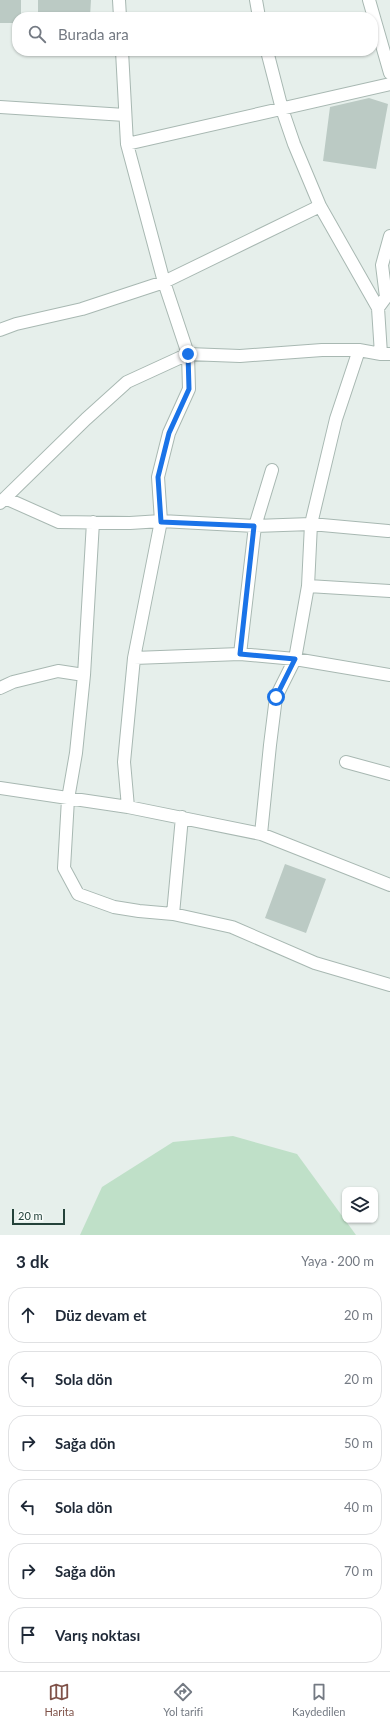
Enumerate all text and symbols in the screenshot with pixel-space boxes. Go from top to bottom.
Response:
search box [12,12,378,56]
icon: search [26,23,48,45]
text: Burada ara [58,25,129,43]
route end [179,345,197,363]
route start [267,688,285,706]
map controls [342,1187,378,1223]
button: layers [342,1187,378,1223]
scale bar [12,1207,65,1226]
text: 20 m [18,1209,43,1222]
text: 3 dk [16,1251,49,1272]
text: Yaya · 200 m [301,1253,374,1269]
icon: ahead [17,1304,39,1326]
text: Düz devam et [55,1306,147,1324]
text: 20 m [344,1307,373,1323]
icon: left [17,1368,39,1390]
text: Sola dön [55,1370,112,1388]
text: 20 m [344,1371,373,1387]
icon: right [17,1432,39,1454]
text: Sağa dön [55,1434,116,1452]
text: 50 m [344,1435,373,1451]
icon: left [17,1496,39,1518]
text: Sola dön [55,1498,112,1516]
text: 40 m [344,1499,373,1515]
icon: right [17,1560,39,1582]
text: Sağa dön [55,1562,116,1580]
text: 70 m [344,1563,373,1579]
icon: arrive [17,1624,39,1646]
text: Varış noktası [55,1626,140,1644]
tab: Harita [44,1681,74,1718]
tab: Yol tarifi [163,1681,203,1718]
tab: Kaydedilen [292,1681,346,1718]

